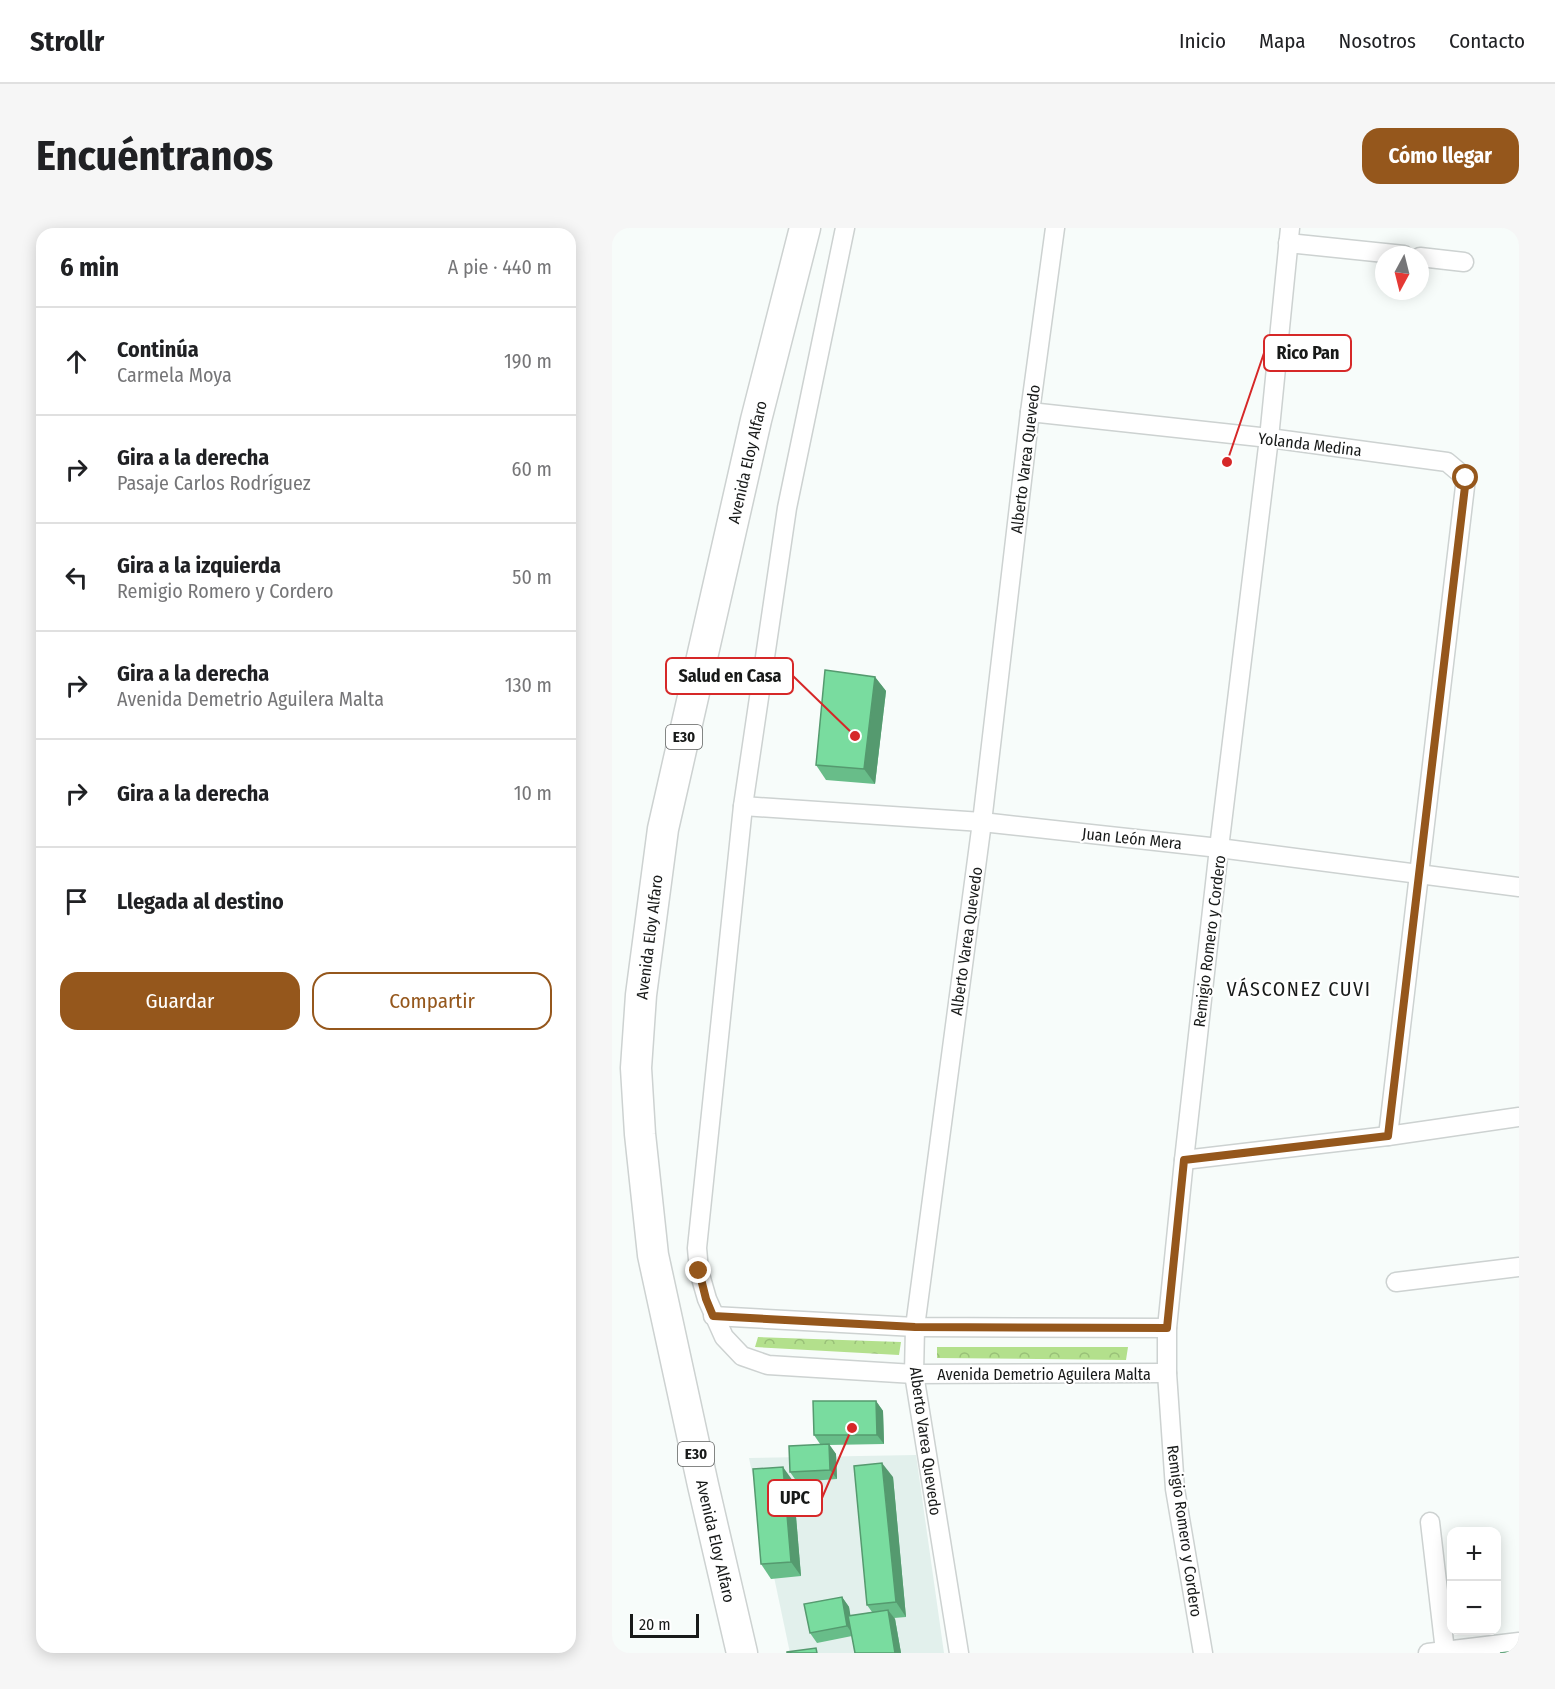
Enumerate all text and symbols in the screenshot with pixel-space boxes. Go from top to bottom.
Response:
text: Strollr [30,25,104,58]
text: Inicio [1179,28,1226,54]
text: Mapa [1259,28,1306,54]
text: Nosotros [1339,28,1416,54]
text: Contacto [1449,28,1525,54]
button: Cómo llegar [1362,128,1519,184]
text: Encuéntranos [36,131,273,181]
north arrow [1375,246,1429,300]
text: 6 min [60,252,119,283]
text: A pie · 440 m [448,255,552,279]
callout: Rico Pan [1264,335,1351,371]
text: Continúa [117,336,199,363]
text: Rico Pan [1277,342,1339,364]
icon: ahead [60,345,93,378]
text: 190 m [504,349,552,373]
text: Carmela Moya [117,363,232,387]
street label: Alberto Varea Quevedo [1007,384,1044,535]
street label: Avenida Eloy Alfaro [724,399,771,525]
street label: Yolanda Medina [1257,429,1363,460]
text: Gira a la derecha [117,444,269,471]
icon: right [60,453,93,486]
text: 60 m [512,457,552,481]
route start [1452,464,1478,490]
text: Pasaje Carlos Rodríguez [117,471,311,495]
text: Gira a la izquierda [117,552,281,579]
icon: left [60,561,93,594]
text: 50 m [512,565,552,589]
text: Remigio Romero y Cordero [117,579,333,603]
callout: Salud en Casa [666,658,793,694]
text: Gira a la derecha [117,660,269,687]
text: Salud en Casa [678,665,782,687]
icon: right [60,669,93,702]
text: 130 m [505,673,552,697]
text: Avenida Demetrio Aguilera Malta [117,687,384,711]
road number: E30 [666,725,702,749]
icon: right [60,777,93,810]
text: Gira a la derecha [117,780,269,807]
text: 10 m [514,781,552,805]
street label: Juan León Mera [1081,824,1183,853]
street label: Remigio Romero y Cordero [1190,854,1229,1028]
street label: Alberto Varea Quevedo [947,866,986,1017]
street label: Avenida Eloy Alfaro [632,874,667,1000]
icon: arrive [60,885,93,918]
text: Llegada al destino [117,888,284,915]
button: Guardar [60,972,300,1030]
button: Compartir [312,972,552,1030]
district label: VÁSCONEZ CUVI [1227,977,1371,1001]
route end [685,1257,711,1283]
street label: Avenida Demetrio Aguilera Malta [937,1365,1151,1384]
street label: Alberto Varea Quevedo [906,1366,945,1517]
road number: E30 [678,1442,714,1466]
street label: Remigio Romero y Cordero [1163,1444,1206,1618]
street label: Avenida Eloy Alfaro [692,1478,739,1604]
callout: UPC [768,1480,822,1516]
text: UPC [780,1487,810,1509]
map controls [1447,1527,1501,1635]
button: + [1447,1527,1501,1581]
button: − [1447,1581,1501,1635]
scale bar [630,1611,699,1638]
text: 20 m [639,1615,670,1634]

